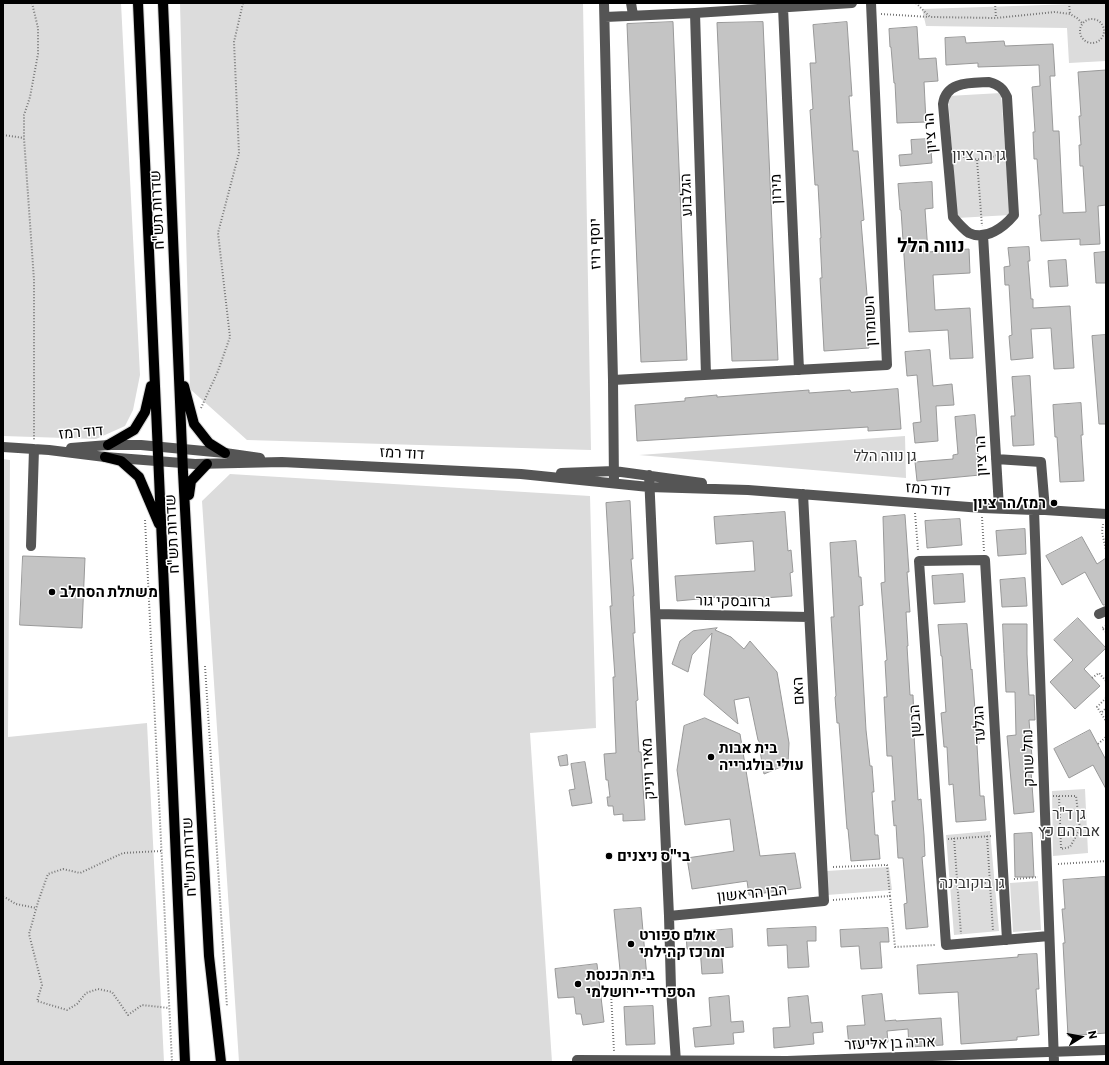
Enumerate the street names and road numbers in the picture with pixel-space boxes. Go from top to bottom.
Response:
street label: הר ציון [919,112,941,154]
street label: שדרות תש"ח [146,170,168,250]
street label: הגלבוע [676,173,696,217]
street label: מירון [766,174,786,204]
street label: יוסף רויז [586,218,604,270]
street label: השומרון [860,295,880,347]
street label: דוד רמז [58,421,104,443]
street label: הר ציון [971,435,991,477]
street label: דוד רמז [379,443,425,463]
street label: דוד רמז [905,478,951,500]
street label: שדרות תש"ח [161,494,183,574]
street label: גרזובסקי גור [696,591,770,611]
street label: האם [788,677,808,705]
street label: הבשן [905,704,925,738]
street label: הגלעד [969,705,989,745]
street label: נחל שורק [1018,729,1038,787]
street label: מאיר ויניק [637,738,659,800]
street label: שדרות תש"ח [178,817,200,897]
street label: הבן הראשון [716,880,788,906]
street label: אריה בן אליעזר [844,1032,936,1054]

